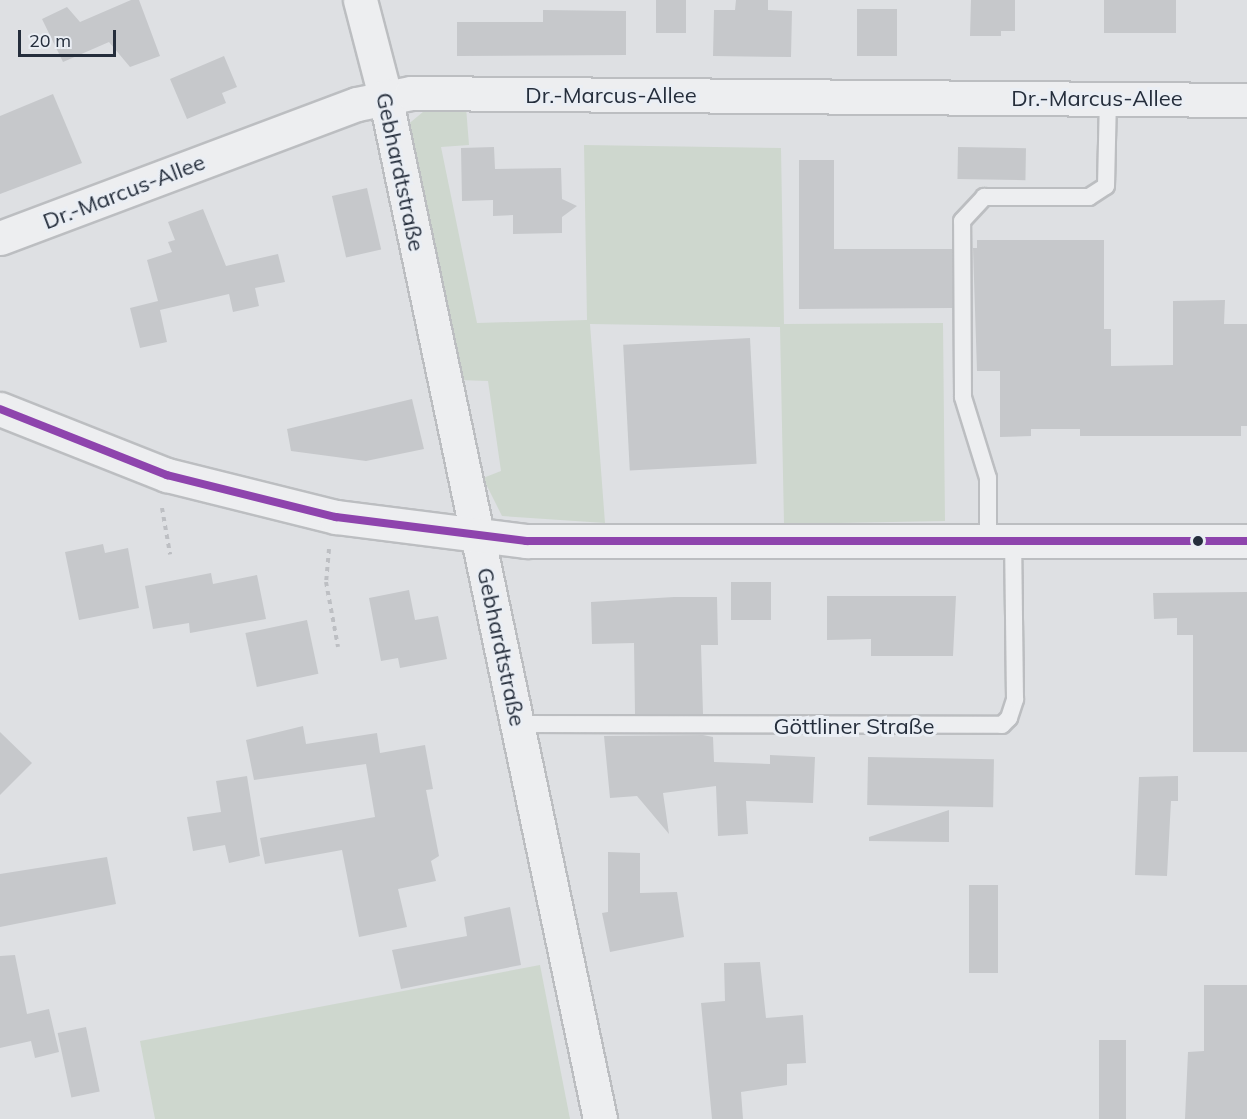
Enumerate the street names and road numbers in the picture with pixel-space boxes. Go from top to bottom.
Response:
street label: Dr.-Marcus-Allee [525,83,697,109]
street label: Dr.-Marcus-Allee [1011,86,1183,112]
street label: Gebhardtstraße [370,90,430,254]
street label: Dr.-Marcus-Allee [39,149,209,235]
street label: Gebhardtstraße [471,565,531,729]
street label: Göttliner Straße [773,714,935,740]

